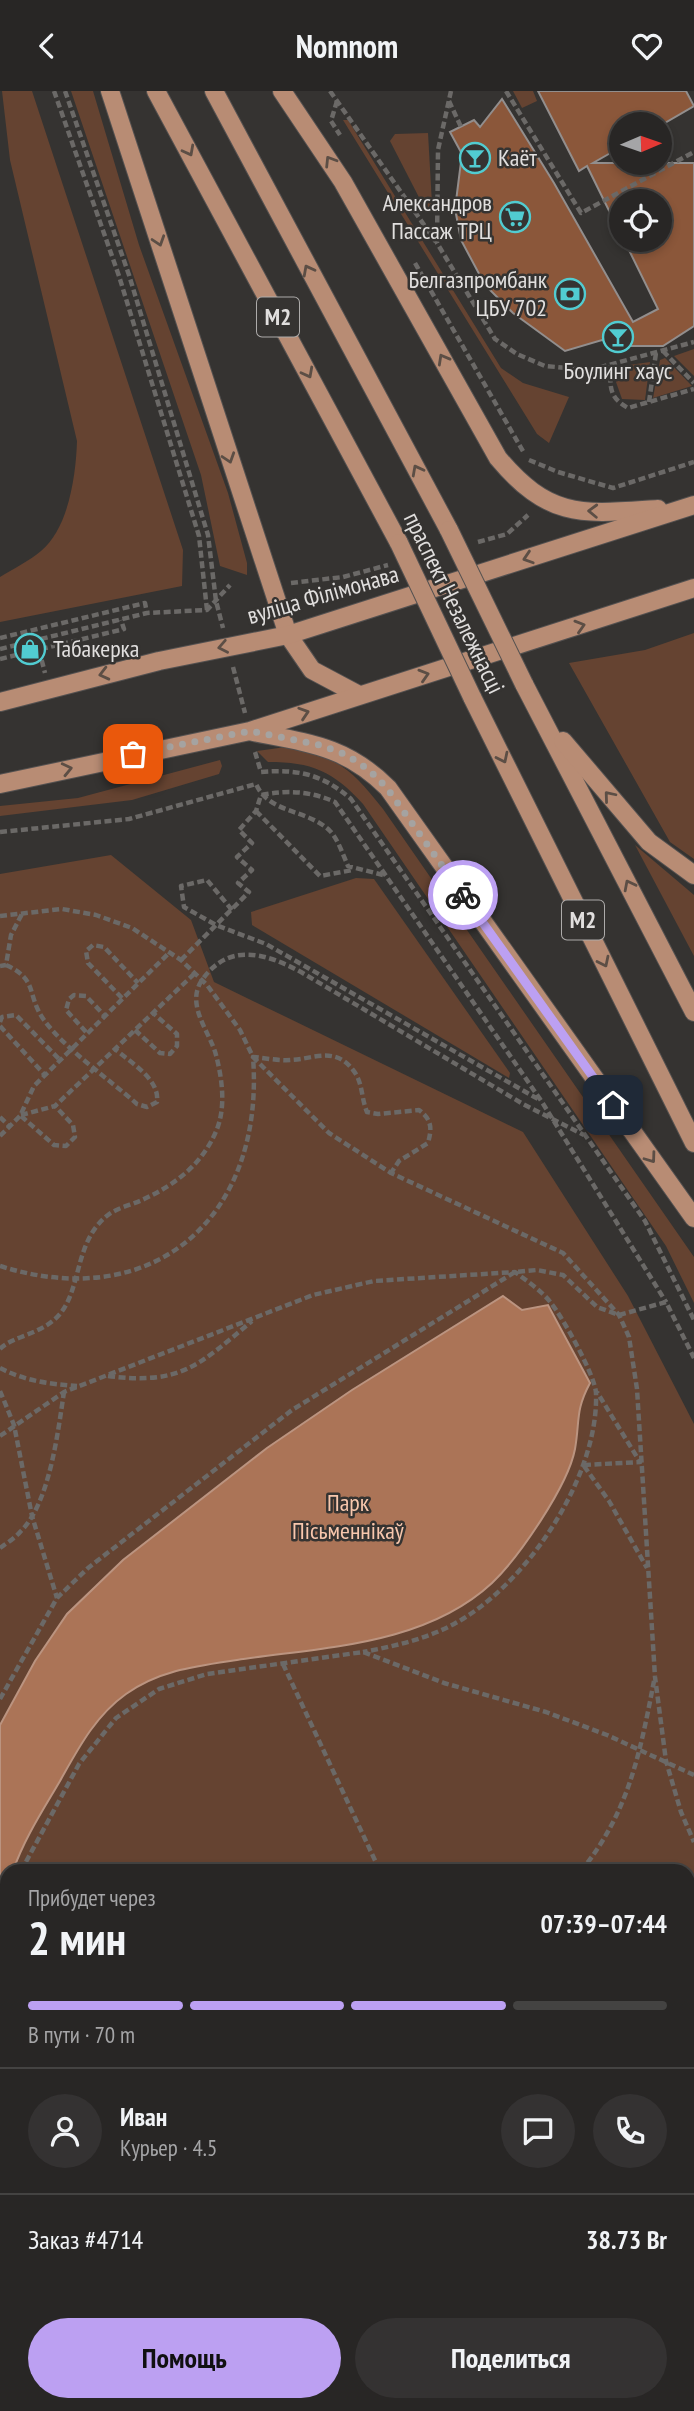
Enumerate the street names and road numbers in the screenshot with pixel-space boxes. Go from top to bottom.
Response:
road number: М2 [257,297,299,337]
street label: праспект Незалежнасці [397,507,512,699]
street label: вуліца Філімонава [244,558,402,631]
road number: М2 [562,901,604,939]

